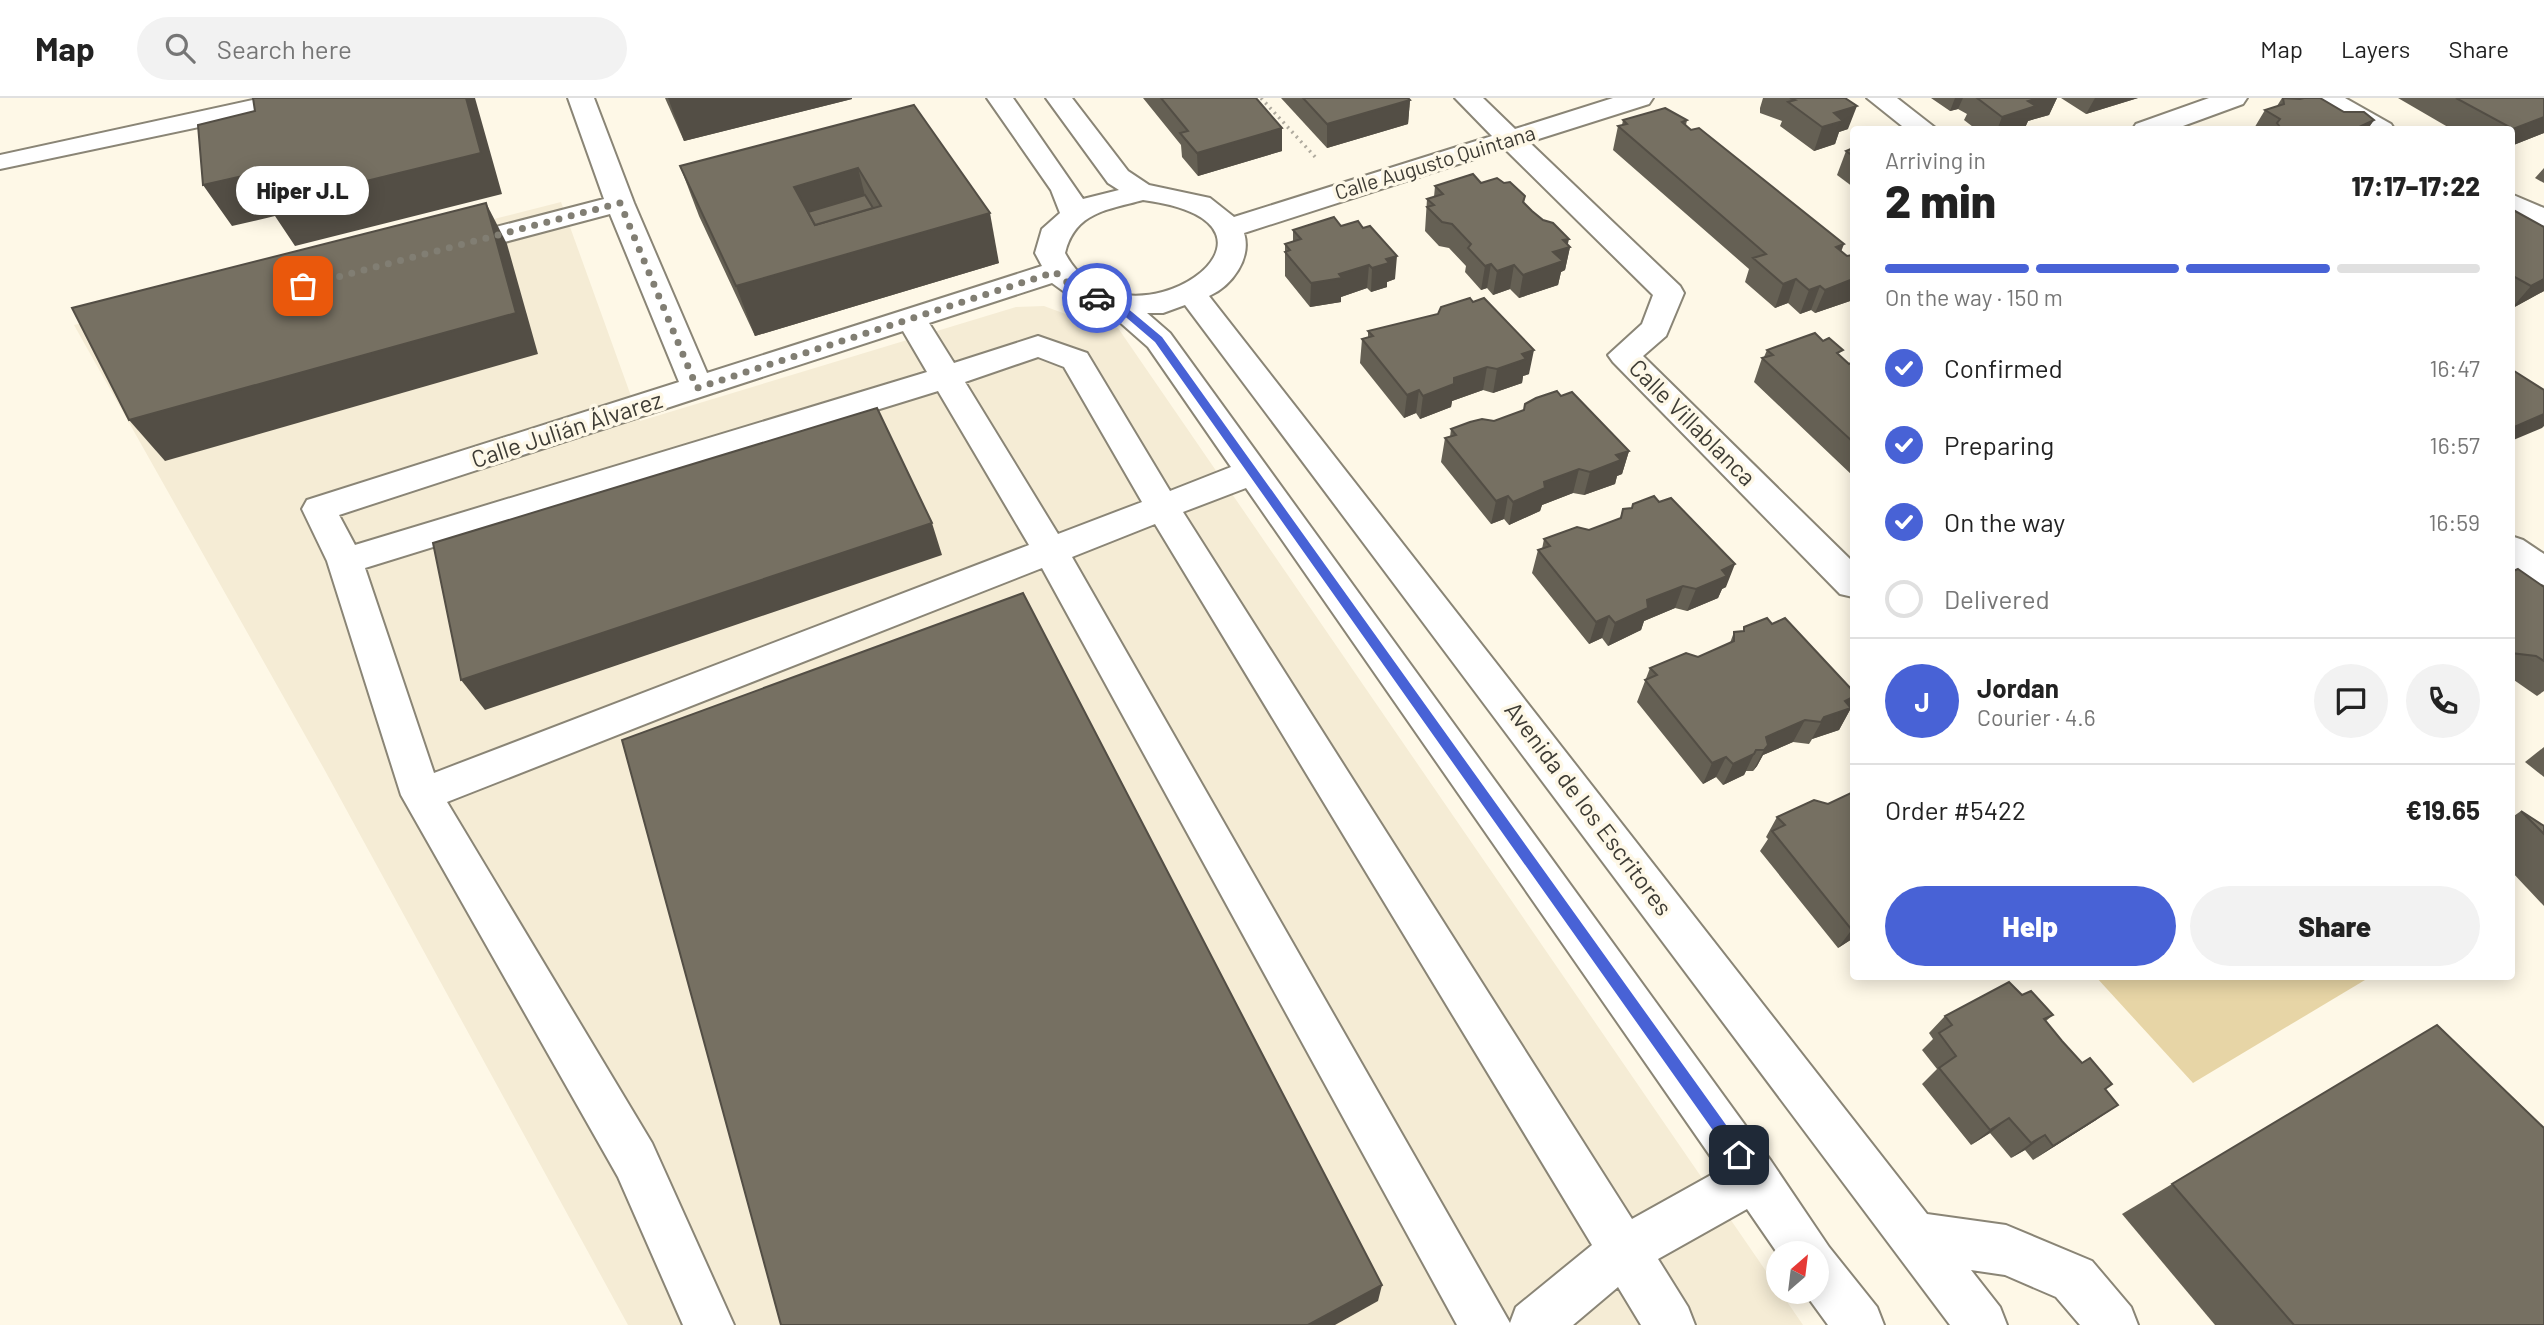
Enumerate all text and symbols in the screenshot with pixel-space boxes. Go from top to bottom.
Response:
search box [137,17,627,80]
text: Map [35,28,95,68]
icon: search [161,29,199,67]
text: Search here [217,33,352,64]
text: Map [2260,34,2303,63]
text: Layers [2341,34,2410,63]
text: Share [2448,34,2509,63]
street label: Calle Augusto Quintana [1331,119,1538,204]
text: Arriving in [1885,146,1986,174]
callout: Hiper J.L [236,167,370,216]
text: 17:17–17:22 [2351,170,2480,201]
text: 2 min [1885,172,1996,227]
text: Hiper J.L [256,176,349,204]
pin [273,256,333,316]
courier [1062,263,1132,333]
icon: bag [284,267,322,305]
icon: car [1078,279,1116,317]
text: On the way · 150 m [1885,283,2063,311]
icon: check [1885,349,1923,387]
text: Confirmed [1944,352,2063,383]
street label: Calle Villablanca [1624,353,1762,491]
text: 16:47 [2429,354,2480,382]
street label: Calle Julián Álvarez [467,384,666,473]
icon: check [1885,426,1923,464]
text: Preparing [1944,429,2054,460]
text: 16:57 [2430,431,2480,459]
icon: check [1885,503,1923,541]
text: On the way [1944,506,2065,537]
text: 16:59 [2429,508,2480,536]
text: Delivered [1944,583,2050,614]
button: chat [2314,664,2388,738]
button: phone [2406,664,2480,738]
text: Jordan [1977,672,2059,703]
text: J [1914,686,1930,717]
street label: Avenida de los Escritores [1499,695,1679,921]
text: Courier · 4.6 [1977,703,2096,731]
text: Order #5422 [1885,794,2026,825]
text: €19.65 [2406,794,2480,825]
button: Help [1885,886,2176,966]
button: Share [2190,886,2480,966]
pin [1709,1125,1769,1185]
icon: home [1720,1136,1758,1174]
north arrow [1766,1241,1829,1304]
map controls [1766,1241,1829,1304]

